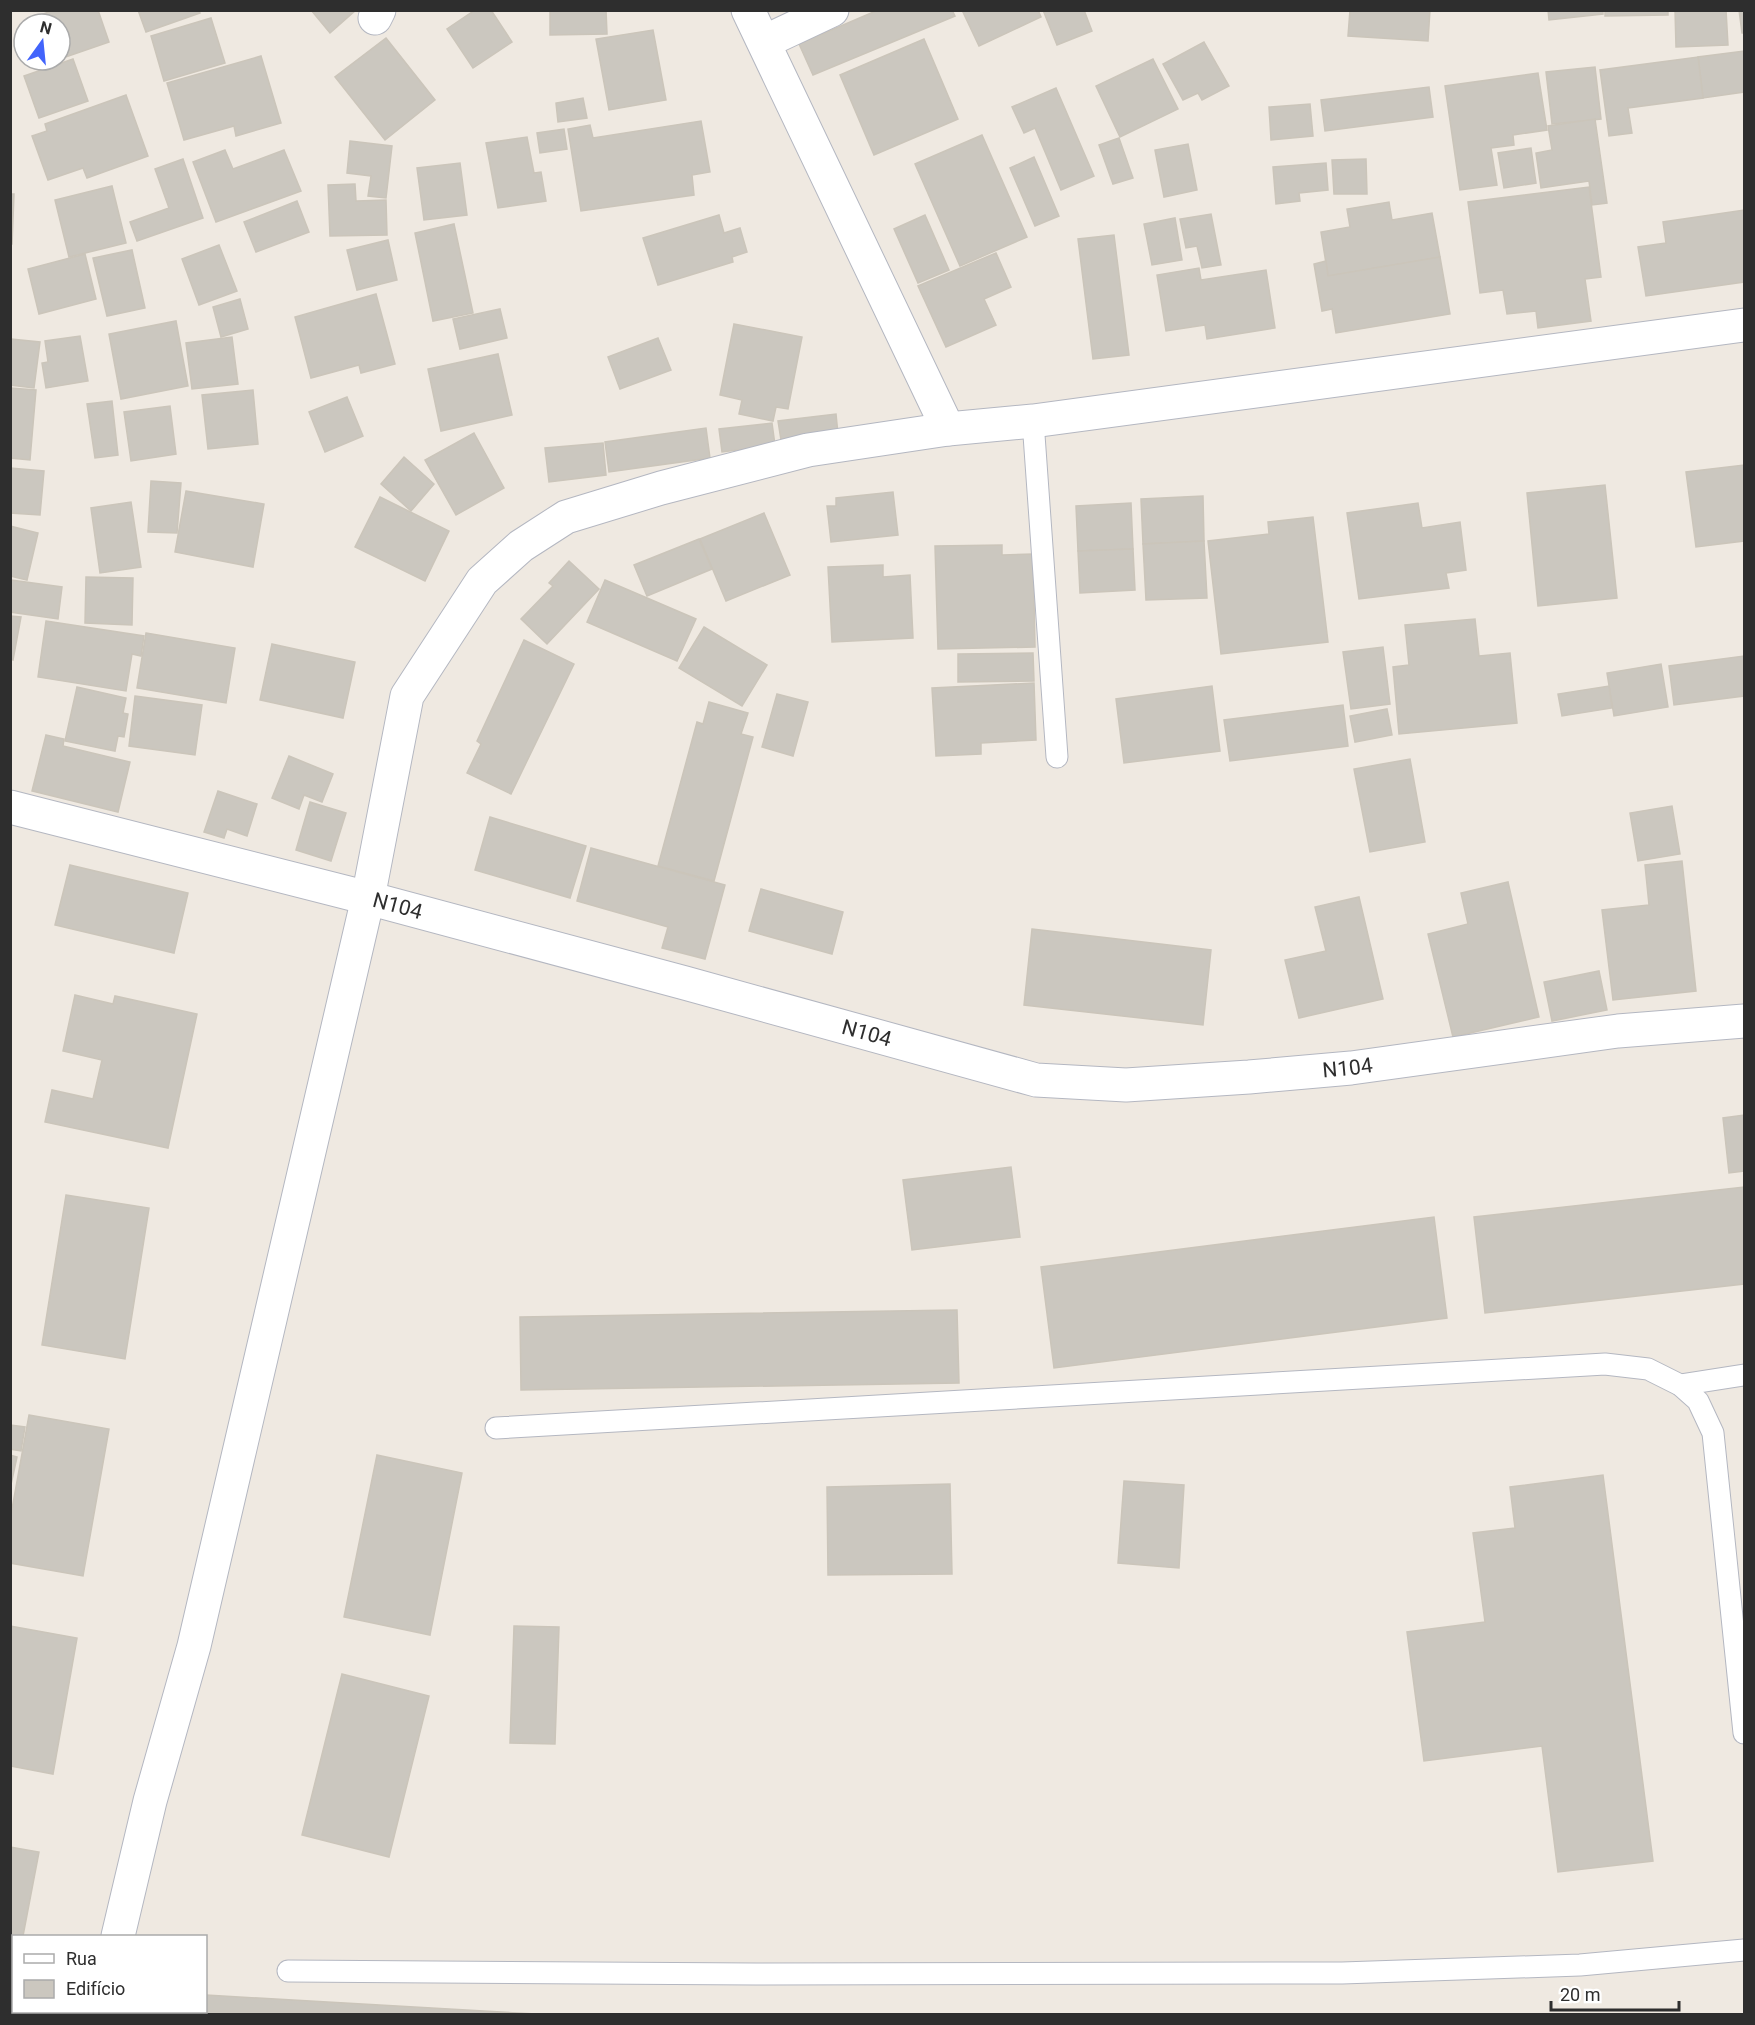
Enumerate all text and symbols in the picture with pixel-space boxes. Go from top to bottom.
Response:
north arrow [12,12,72,72]
text: N [38,17,54,39]
street label: N104 [370,888,425,924]
street label: N104 [839,1015,894,1052]
street label: N104 [1321,1053,1374,1082]
legend [12,1935,207,2013]
text: Rua [66,1948,97,1969]
scale bar [1551,1974,1678,2012]
text: Edifício [66,1978,125,1999]
text: 20 m [1560,1984,1600,2005]

